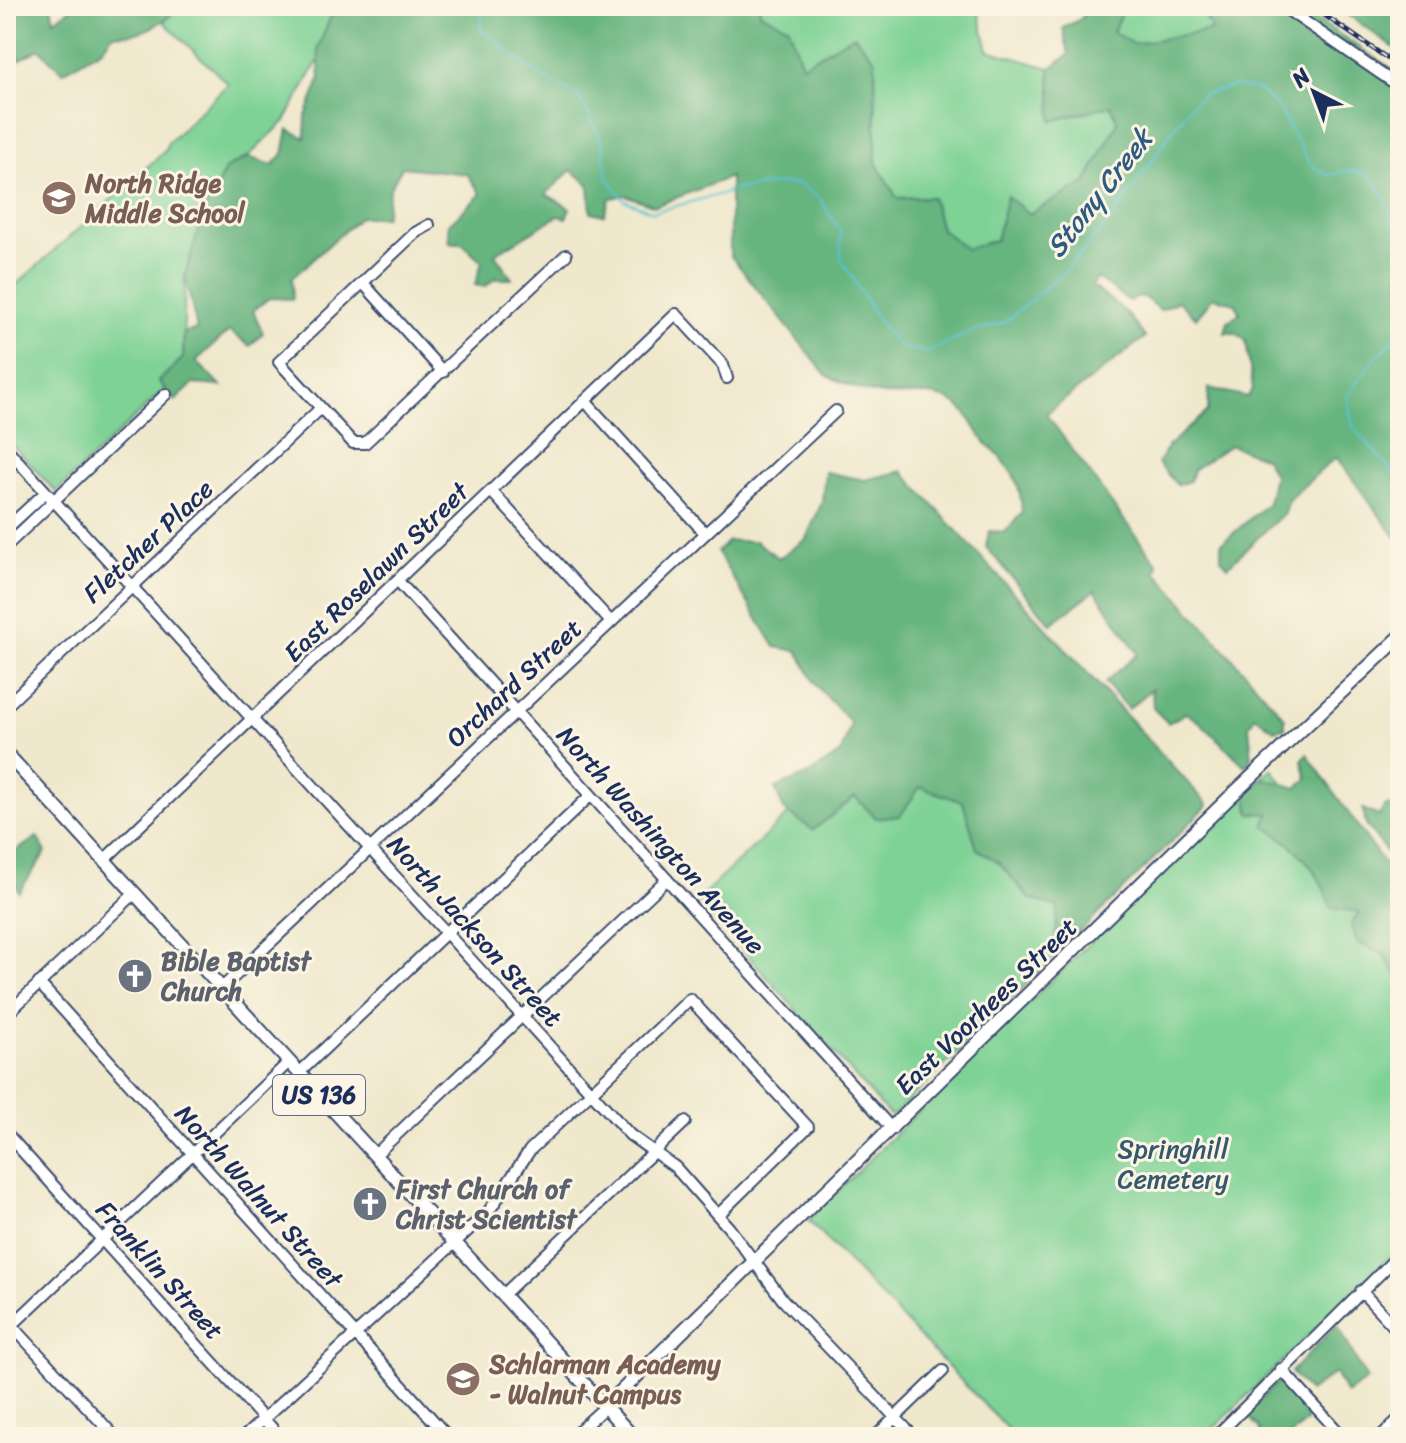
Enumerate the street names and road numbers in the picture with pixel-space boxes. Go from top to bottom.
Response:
street label: Fletcher Place [72,467,224,615]
street label: East Roselawn Street [272,469,481,674]
street label: Orchard Street [435,607,593,759]
street label: North Washington Avenue [545,714,777,966]
street label: North Jackson Street [375,824,575,1038]
street label: East Voorhees Street [883,906,1089,1106]
road number: US 136 [273,1075,365,1115]
street label: North Walnut Street [163,1093,356,1300]
street label: Franklin Street [84,1189,236,1351]

